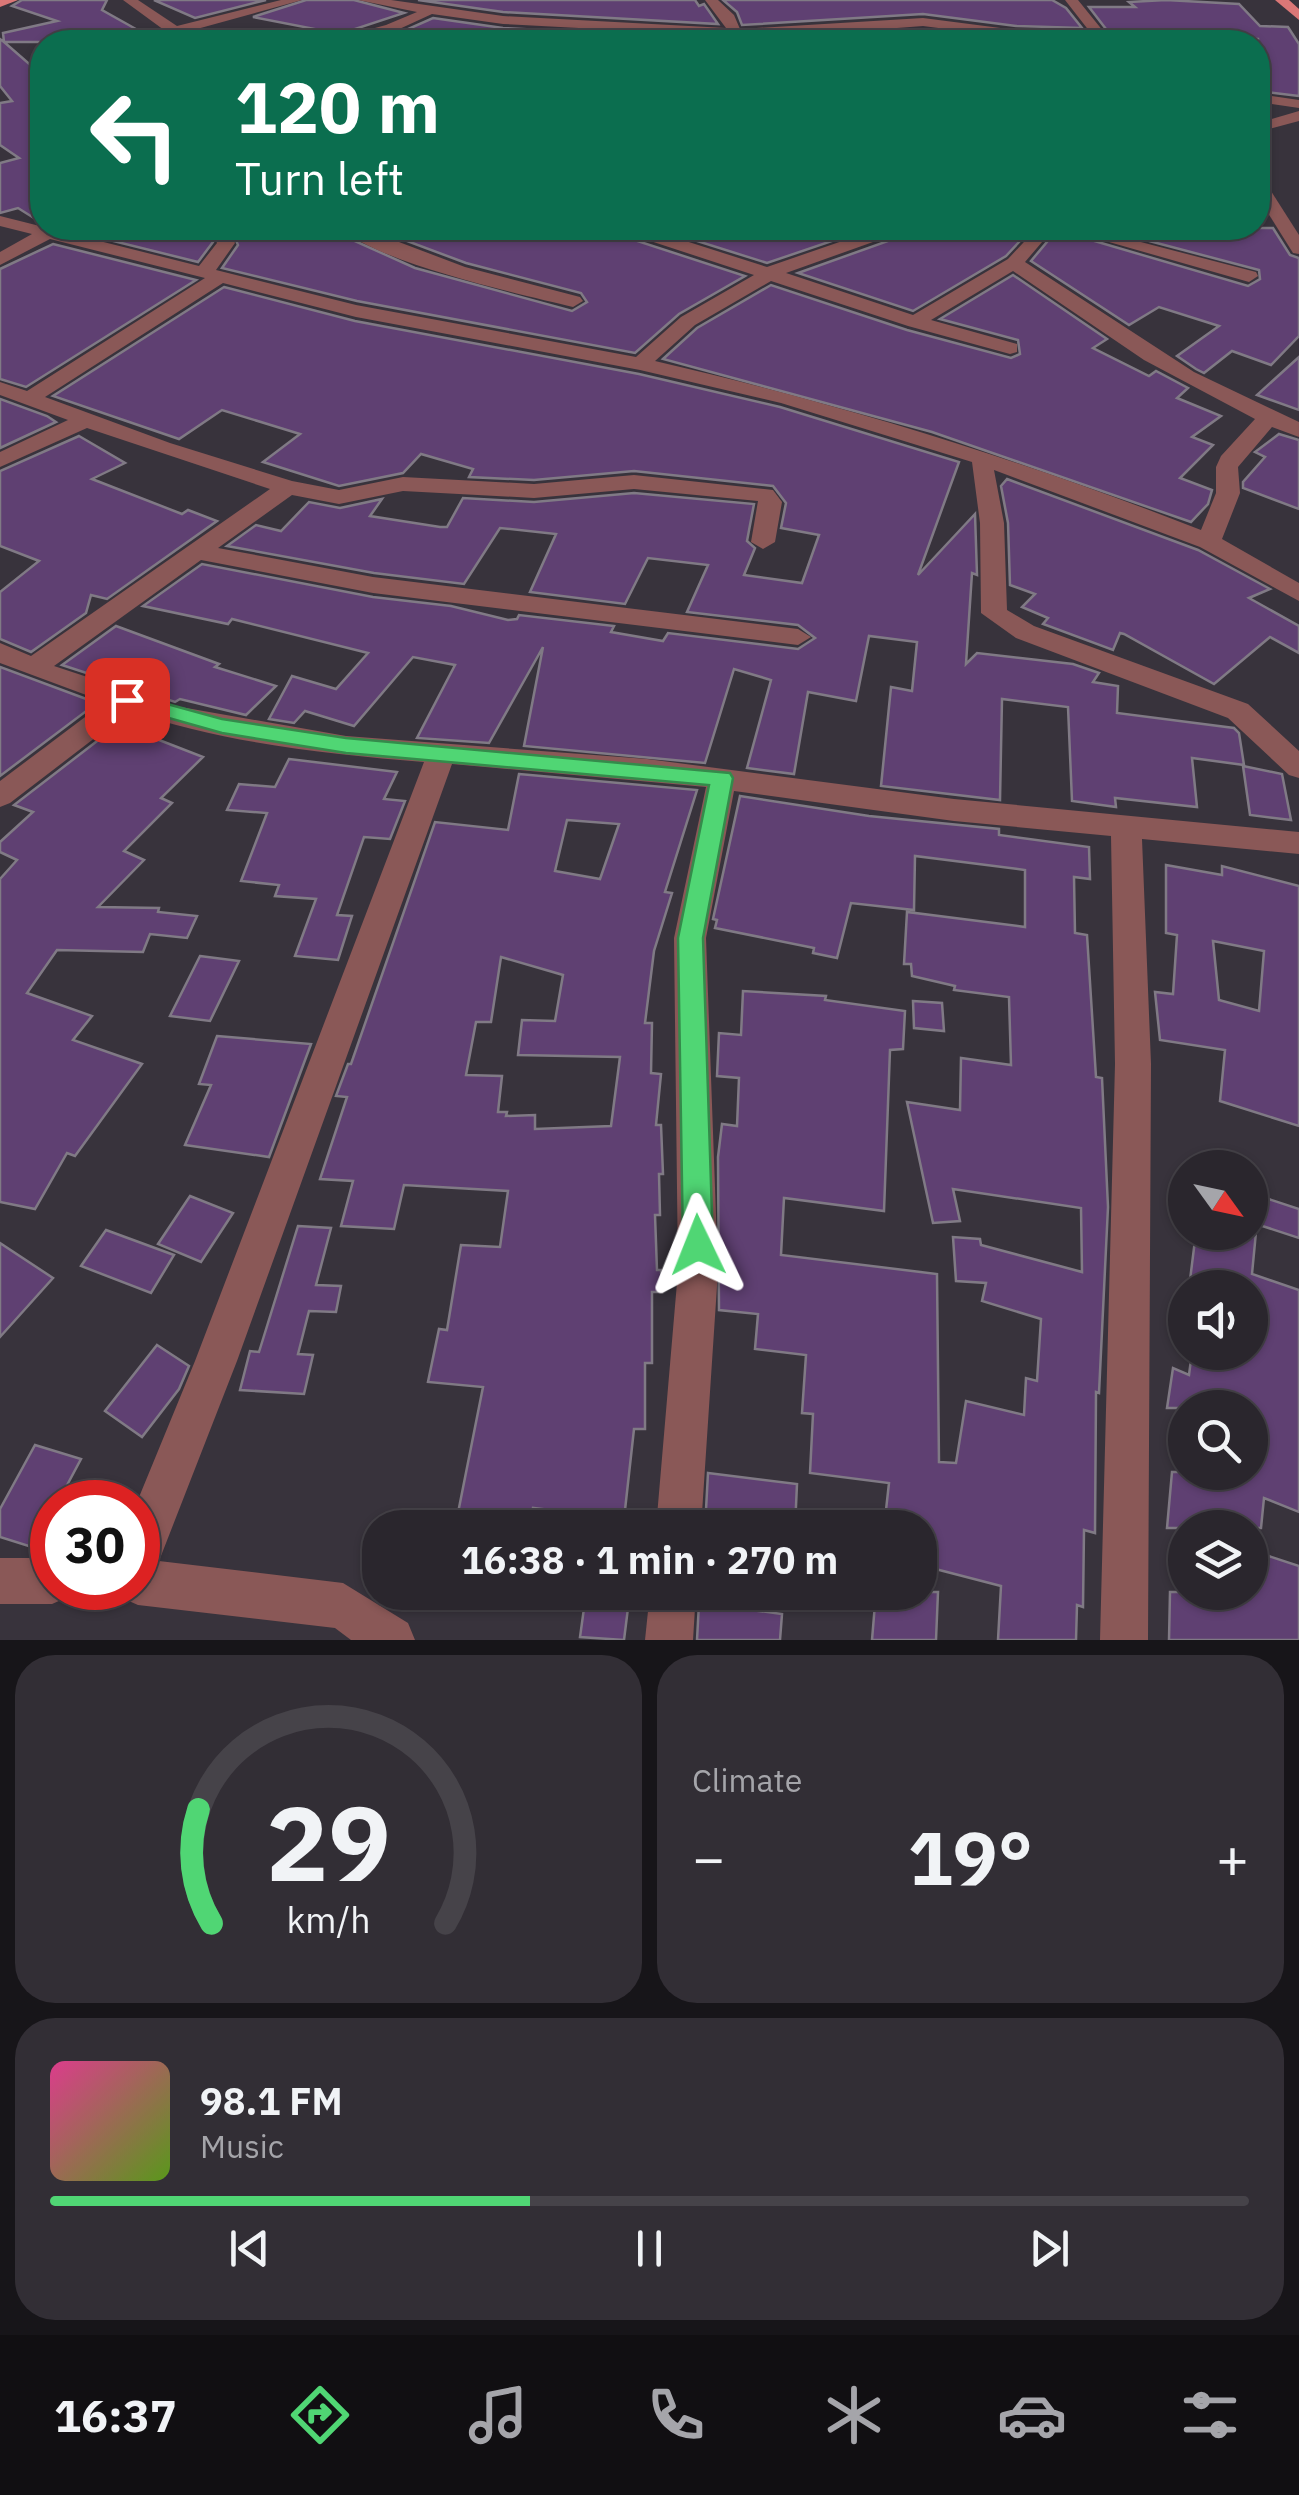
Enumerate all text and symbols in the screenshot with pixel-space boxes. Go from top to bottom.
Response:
text: 120 m [235,61,440,152]
icon: left [70,70,200,200]
text: Turn left [235,149,404,207]
pin [85,658,170,743]
icon: arrive [100,673,155,728]
north arrow [1168,1150,1268,1250]
map controls [1168,1150,1268,1610]
position arrow [646,1193,750,1297]
button: sound [1168,1270,1268,1370]
button: search [1168,1390,1268,1490]
speed limit sign: 30 [30,1480,160,1610]
button: layers [1168,1510,1268,1610]
text: 16:38 · 1 min · 270 m [461,1535,838,1584]
text: Climate [692,1759,802,1801]
text: 29 [266,1774,391,1910]
text: 19° [908,1808,1033,1906]
text: − [692,1822,725,1893]
text: + [1216,1822,1249,1893]
text: km/h [286,1896,371,1943]
text: 98.1 FM [200,2076,343,2125]
text: Music [200,2125,284,2167]
icon: previous [222,2221,277,2276]
icon: pause [622,2221,677,2276]
icon: next [1022,2221,1077,2276]
icon: directions [285,2380,355,2450]
icon: music [463,2380,533,2450]
icon: phone [641,2380,711,2450]
icon: climate [819,2380,889,2450]
icon: car [997,2380,1067,2450]
icon: filters [1175,2380,1245,2450]
text: 16:37 [54,2386,177,2444]

